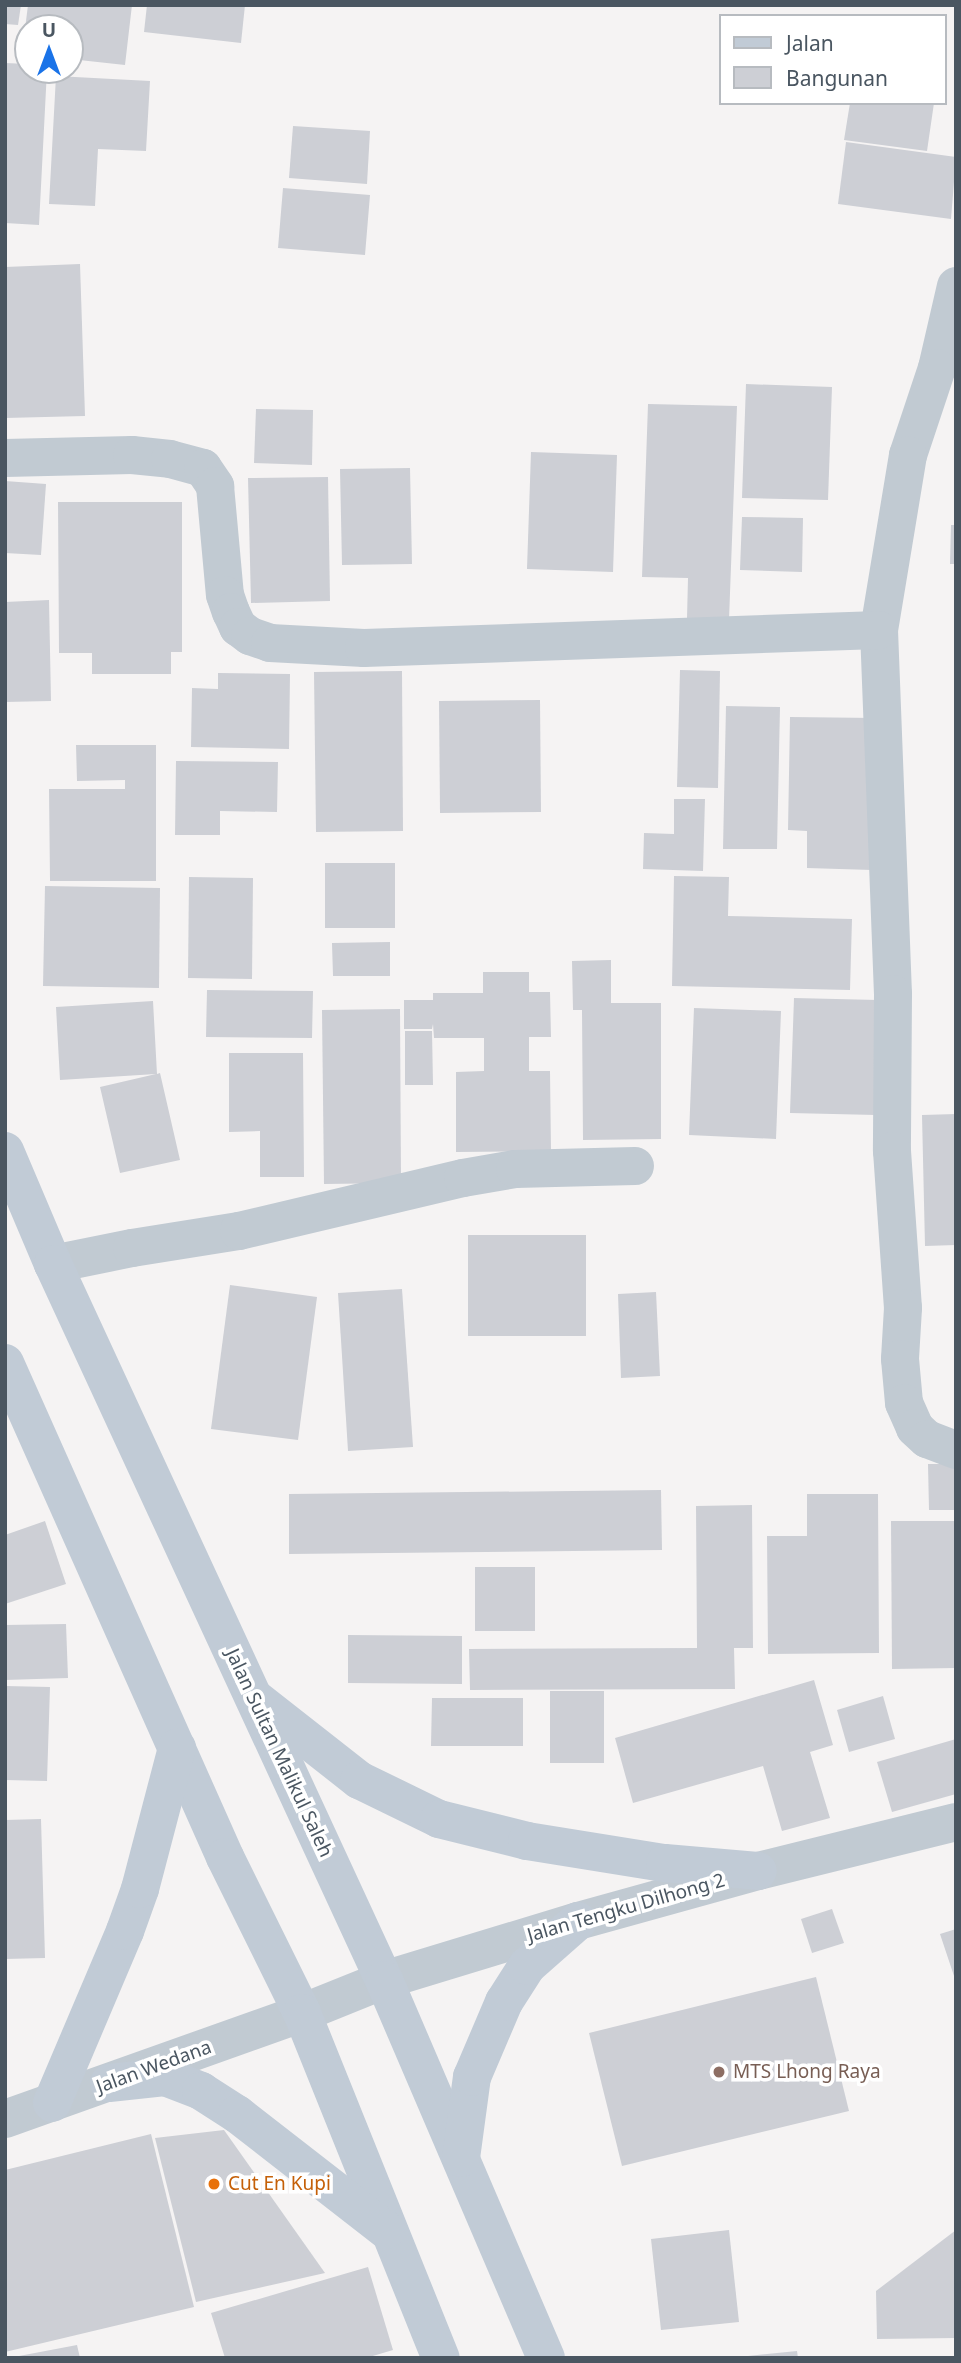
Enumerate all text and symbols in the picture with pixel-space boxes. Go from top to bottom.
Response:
north arrow [14,14,84,84]
legend [720,14,947,105]
text: U [42,17,56,43]
text: Jalan [786,29,834,57]
text: Bangunan [786,64,888,92]
street label: Jalan Sultan Malikul Saleh [221,1645,337,1861]
street label: Jalan Tengku Dilhong 2 [525,1869,727,1947]
street label: Jalan Wedana [93,2036,215,2098]
place label: MTS Lhong Raya [733,2061,881,2083]
marker: MTS Lhong Raya [711,2064,727,2080]
place label: Cut En Kupi [228,2173,331,2195]
marker: Cut En Kupi [206,2176,222,2192]

